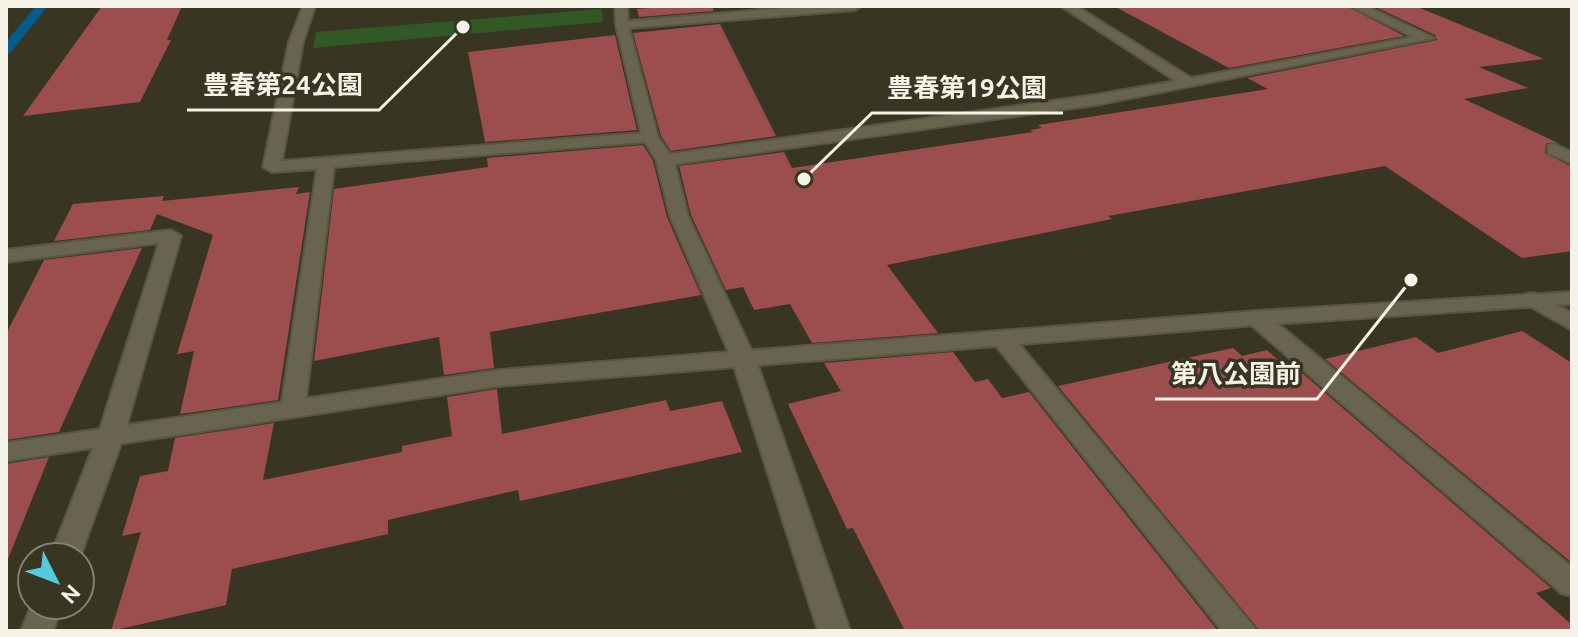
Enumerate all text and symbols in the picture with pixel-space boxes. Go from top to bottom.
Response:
callout: 豊春第24公園 [187,60,379,110]
callout: 豊春第19公園 [872,63,1063,113]
text: 豊春第24公園 [203,70,363,99]
text: 豊春第19公園 [887,73,1047,102]
callout: 第八公園前 [1155,349,1317,399]
text: 第八公園前 [1171,359,1301,388]
north arrow [16,541,96,621]
text: N [56,580,86,609]

